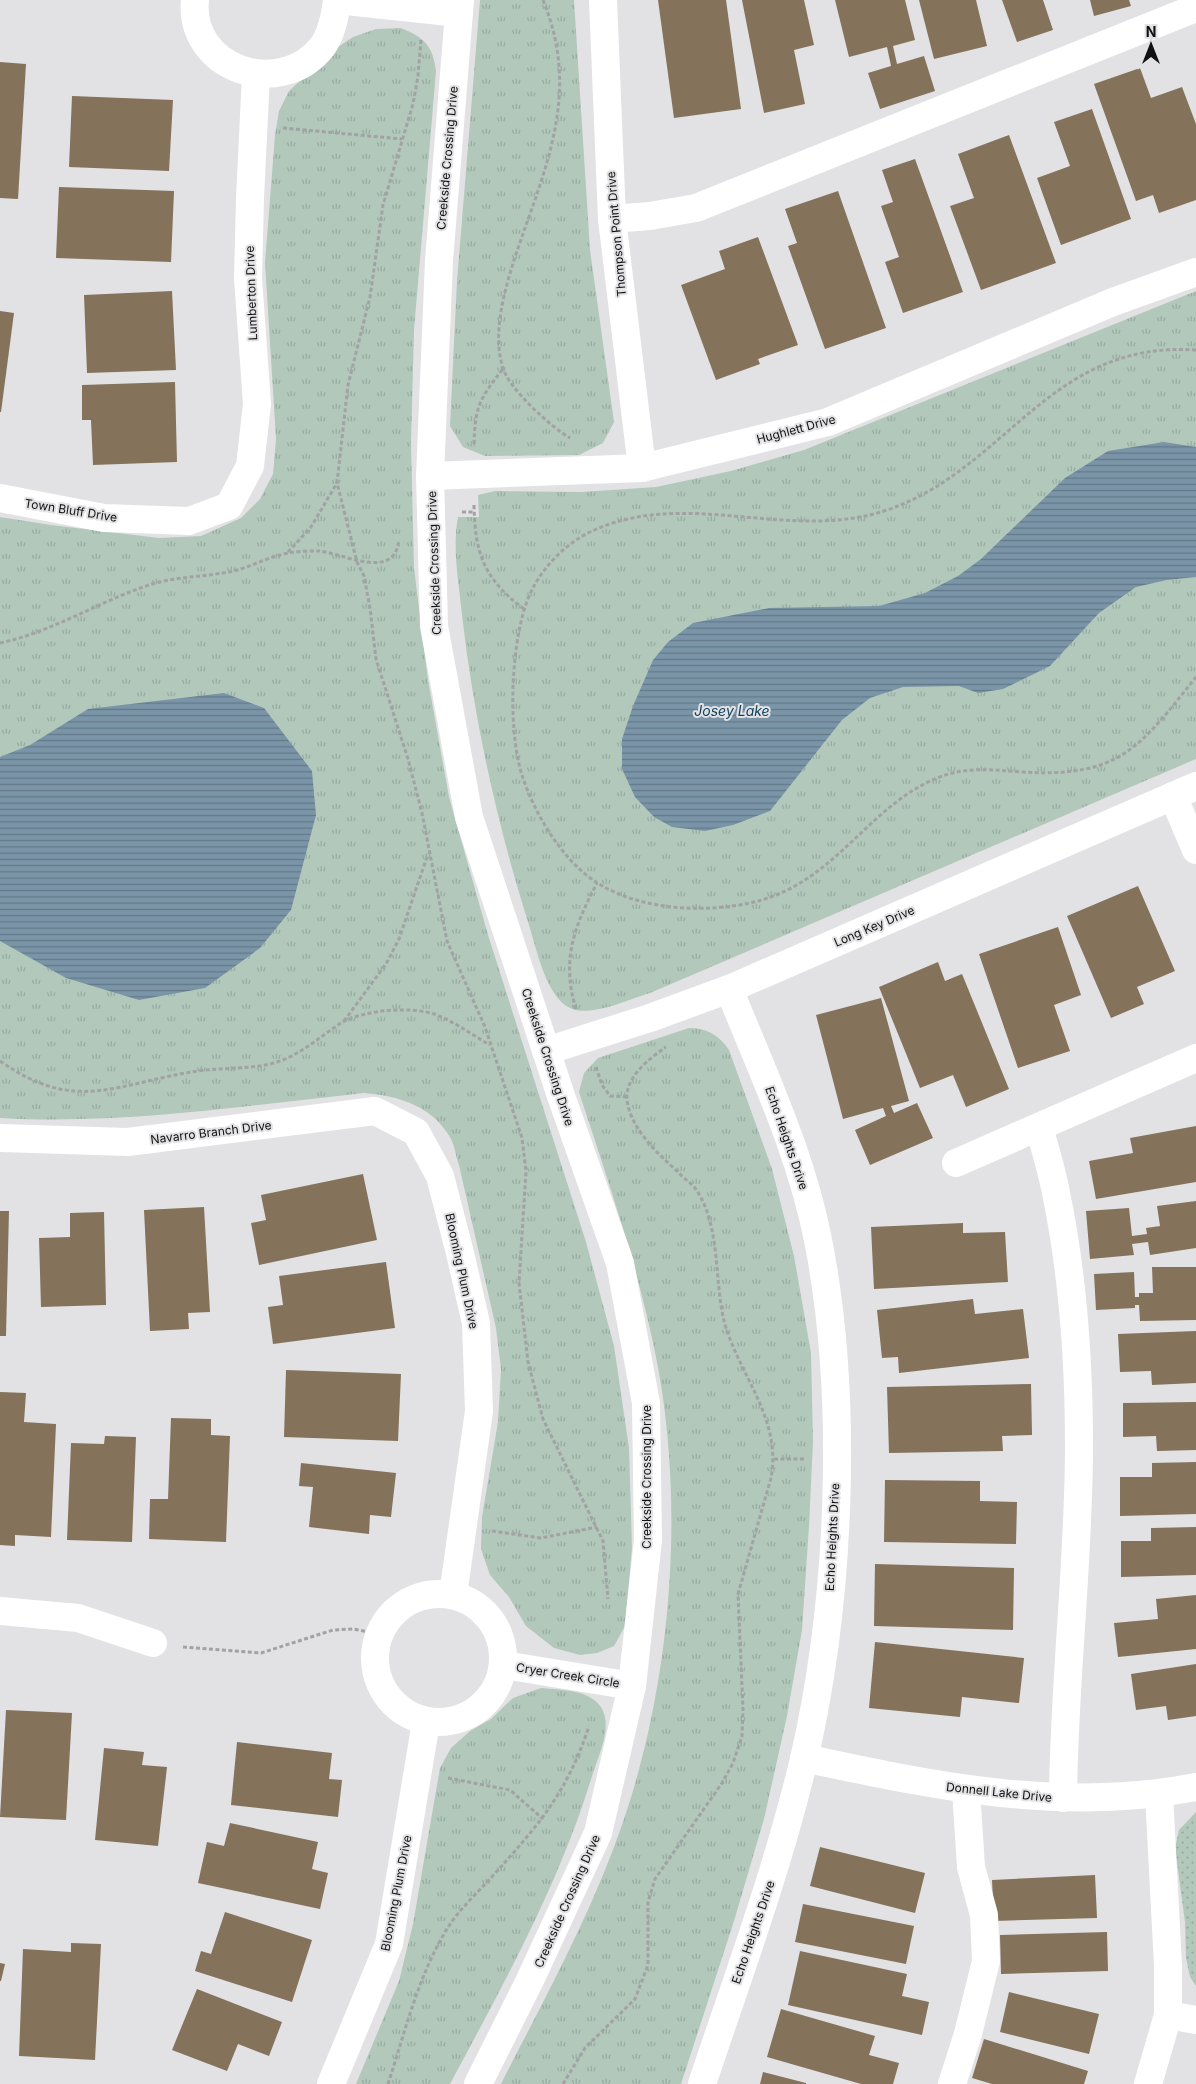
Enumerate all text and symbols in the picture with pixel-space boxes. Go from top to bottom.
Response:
north arrow [1126,20,1176,70]
text: N [1146,23,1156,40]
street label: Creekside Crossing Drive [433,86,461,230]
street label: Thompson Point Drive [603,171,629,297]
street label: Lumberton Drive [242,245,260,341]
street label: Hughlett Drive [755,411,837,447]
street label: Creekside Crossing Drive [424,491,444,635]
street label: Town Bluff Drive [24,495,118,525]
water label: Josey Lake [694,702,770,719]
street label: Long Key Drive [831,902,917,950]
street label: Creekside Crossing Drive [519,986,577,1128]
street label: Echo Heights Drive [762,1084,812,1192]
street label: Navarro Branch Drive [150,1117,272,1147]
street label: Blooming Plum Drive [442,1212,482,1330]
street label: Creekside Crossing Drive [639,1405,654,1549]
street label: Echo Heights Drive [822,1483,842,1591]
street label: Cryer Creek Circle [515,1659,621,1691]
street label: Donnell Lake Drive [945,1779,1053,1805]
street label: Creekside Crossing Drive [531,1832,603,1970]
street label: Blooming Plum Drive [377,1834,415,1952]
street label: Echo Heights Drive [728,1878,778,1986]

